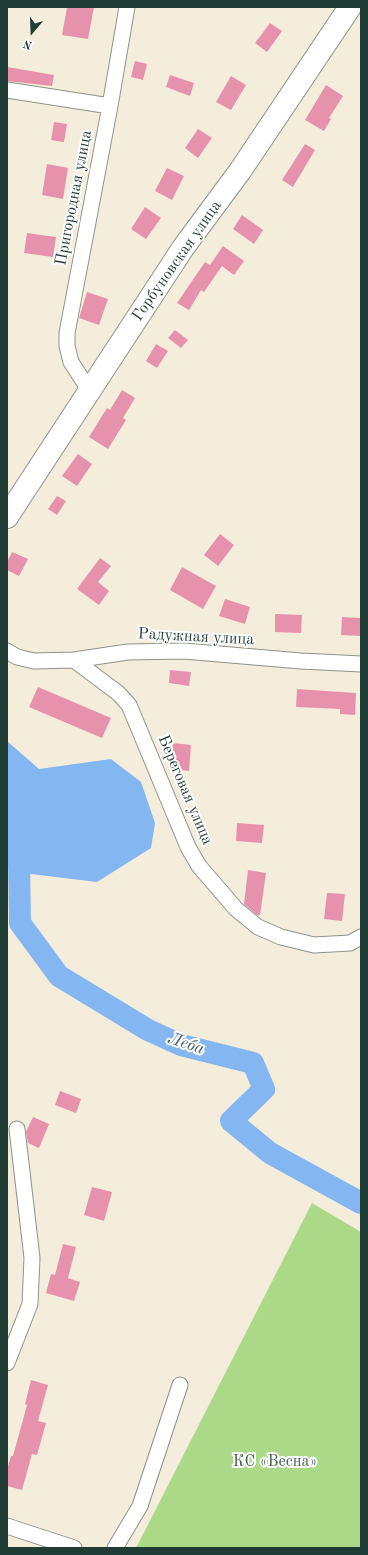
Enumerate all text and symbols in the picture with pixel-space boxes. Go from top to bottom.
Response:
north arrow [12,12,52,52]
text: N [22,37,34,50]
street label: Пригородная улица [51,129,97,267]
street label: Горбуновская улица [128,197,226,325]
street label: Радужная улица [137,624,255,650]
street label: Береговая улица [153,732,217,848]
water label: Леба [165,1028,207,1060]
park label: КС «Весна» [233,1452,317,1472]

